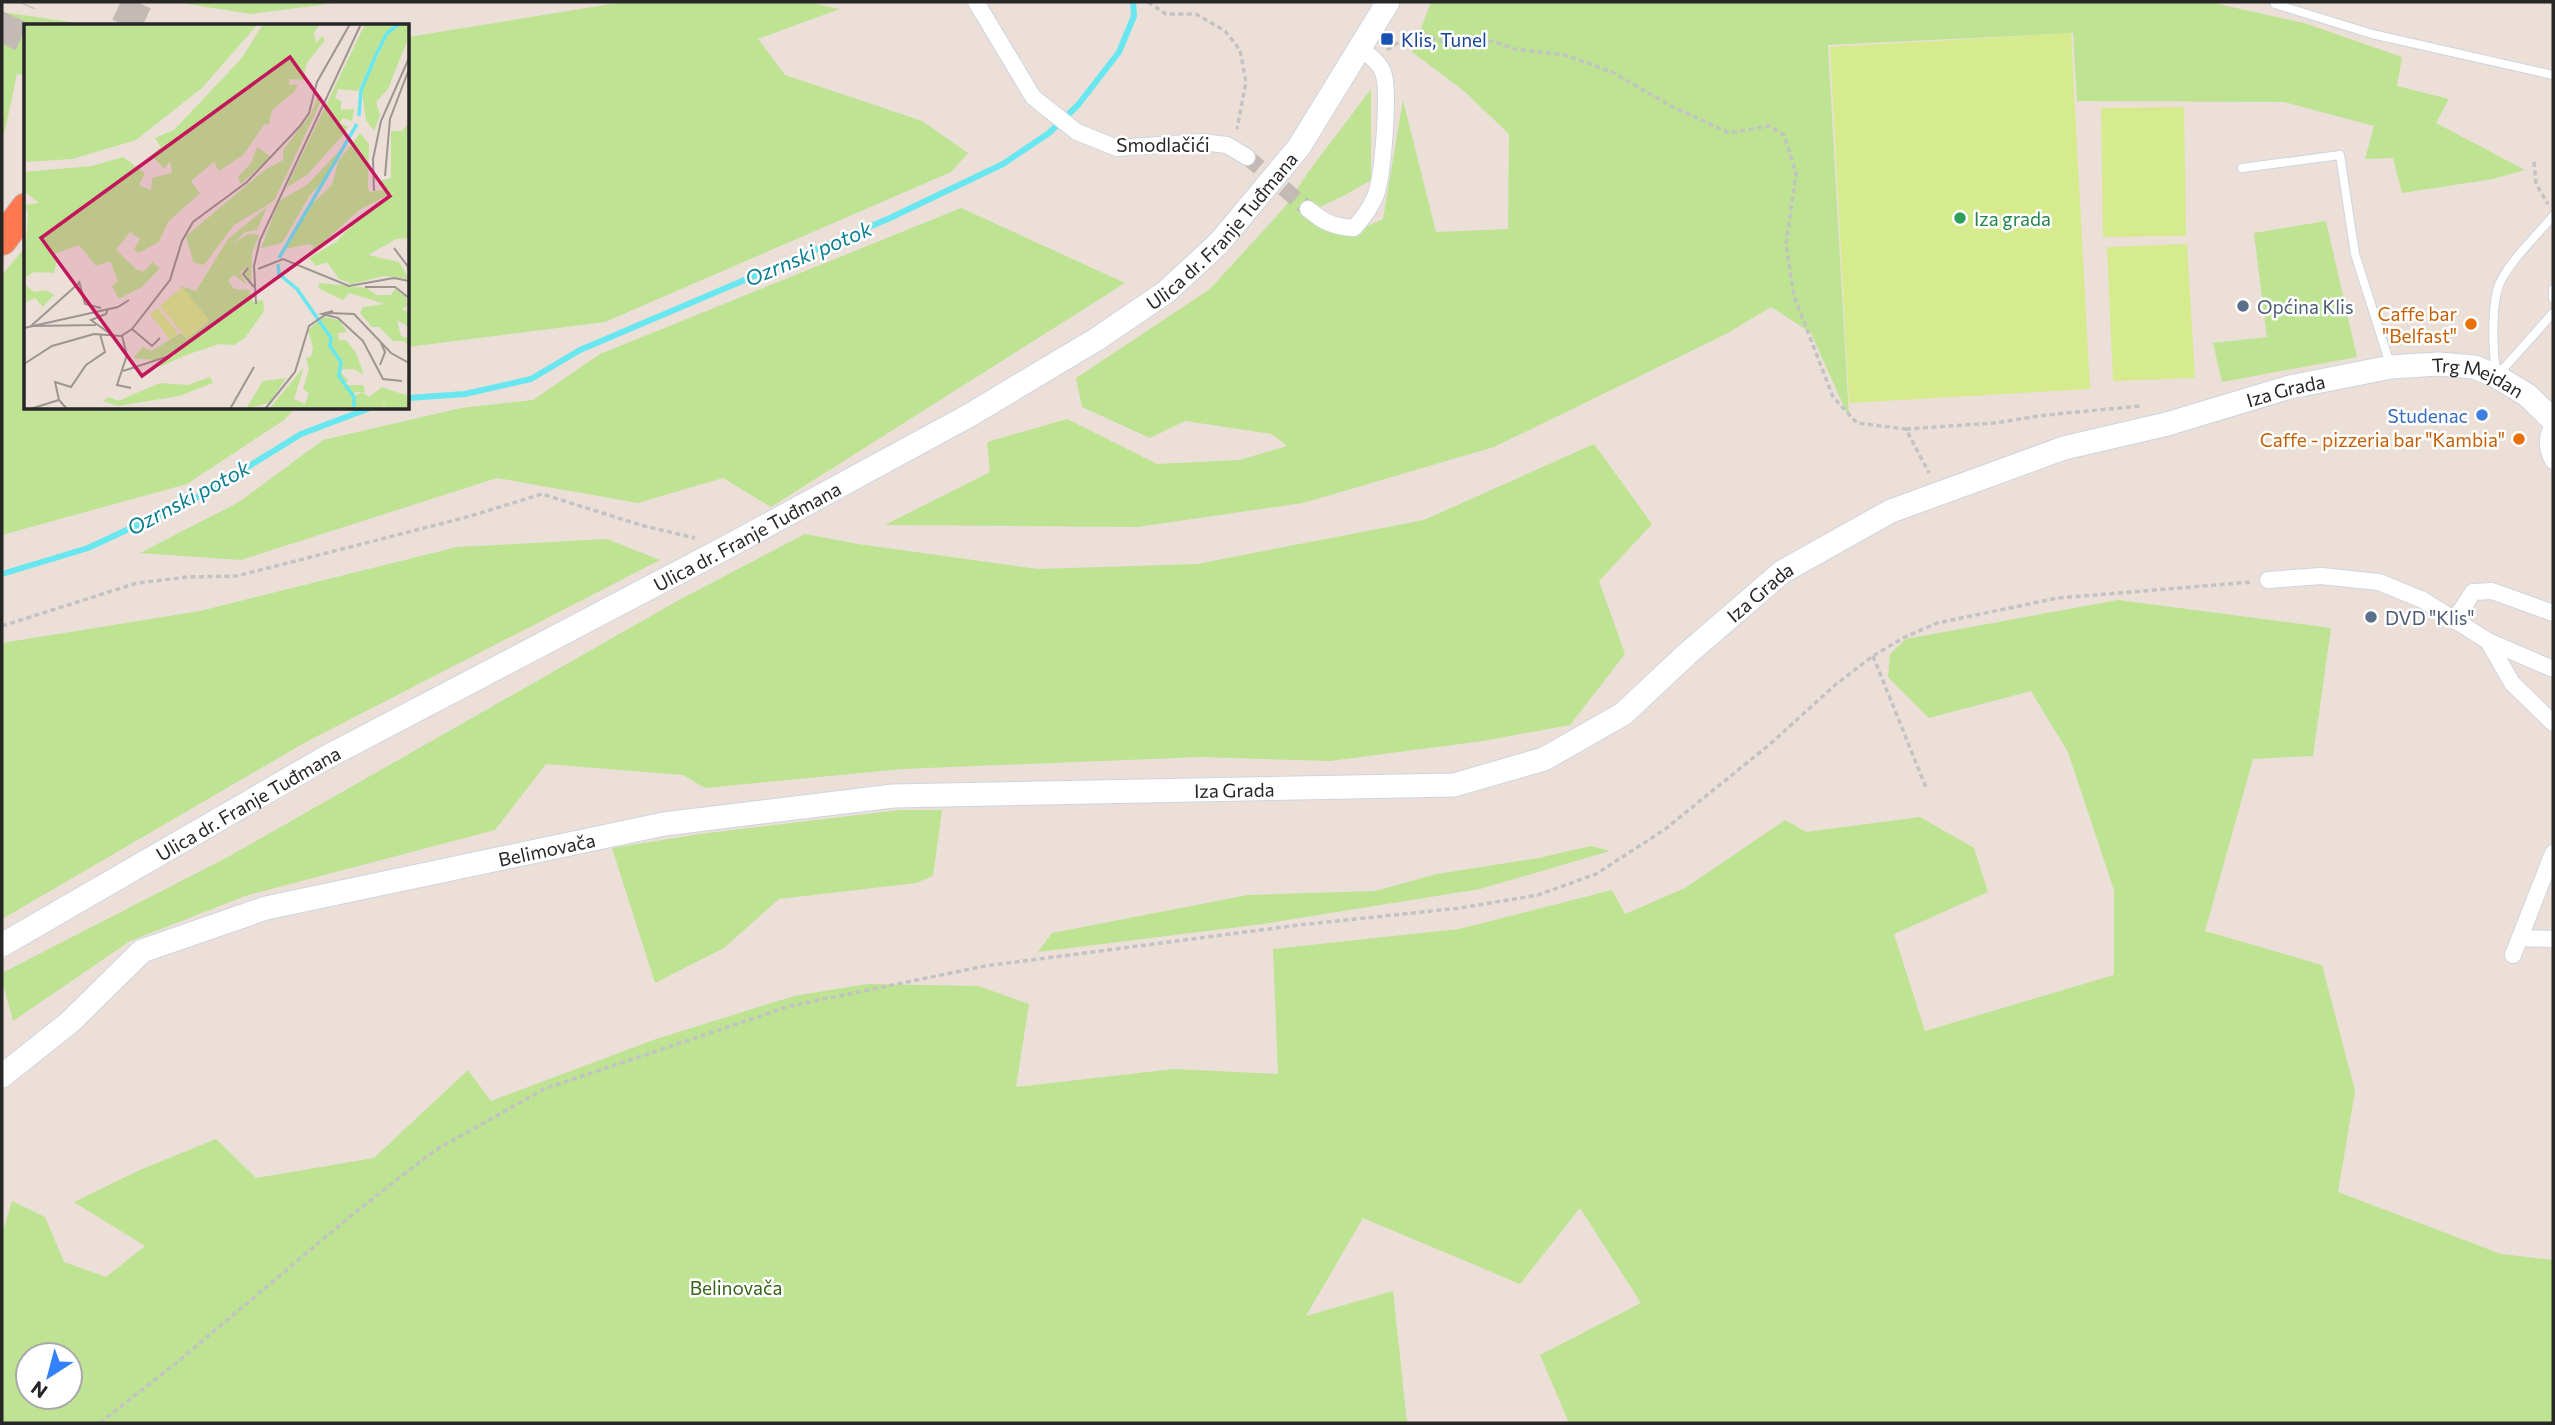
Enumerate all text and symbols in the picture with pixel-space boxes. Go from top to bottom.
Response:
inset map [24,24,410,410]
place label: Klis, Tunel [1401,28,1487,51]
marker: Klis, Tunel [1379,31,1395,47]
street label: Smodlačići [1116,133,1210,156]
street label: Ulica dr. Franje Tuđmana [1141,147,1302,314]
place label: Iza grada [1974,207,2051,230]
marker: Iza grada [1952,210,1968,226]
water label: Ozrnski potok [741,215,876,291]
place label: Općina Klis [2257,295,2354,318]
marker: Općina Klis [2235,298,2251,314]
place label: Caffe bar "Belfast" [2378,302,2457,347]
marker: Caffe bar "Belfast" [2463,316,2479,332]
street label: Trg Mejdan [2431,352,2528,402]
street label: Iza Grada [2244,369,2327,411]
place label: Studenac [2387,404,2468,427]
marker: Studenac [2474,407,2490,423]
place label: Caffe - pizzeria bar "Kambia" [2260,428,2505,451]
marker: Caffe - pizzeria bar "Kambia" [2511,431,2527,447]
water label: Ozrnski potok [122,454,254,540]
street label: Ulica dr. Franje Tuđmana [649,476,844,595]
street label: Iza Grada [1722,557,1797,626]
place label: DVD "Klis" [2385,606,2474,629]
marker: DVD "Klis" [2363,609,2379,625]
street label: Ulica dr. Franje Tuđmana [151,741,344,865]
street label: Iza Grada [1194,777,1275,802]
street label: Belimovača [496,827,597,870]
park label: Belinovača [690,1276,782,1299]
north arrow [14,1341,84,1411]
text: N [26,1377,51,1404]

